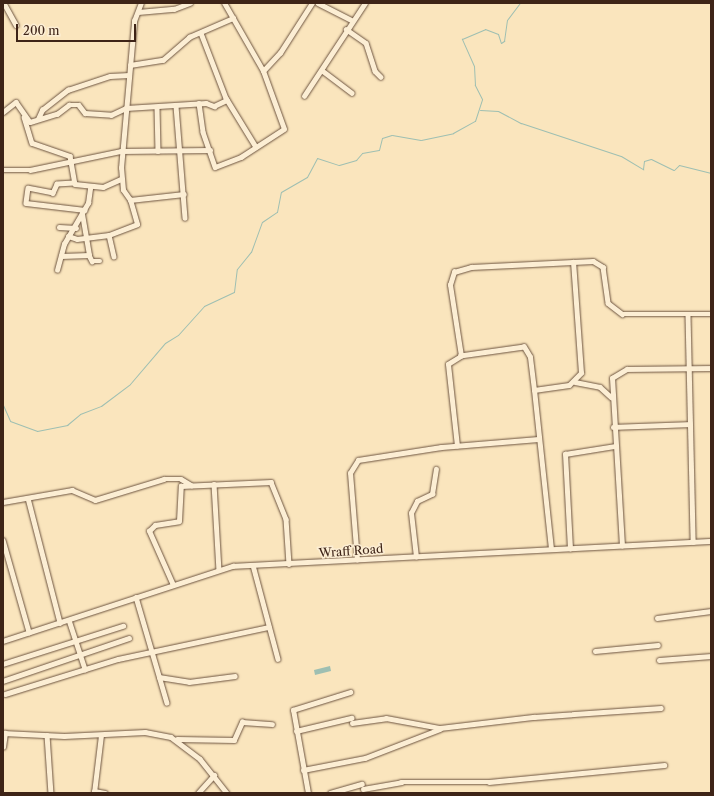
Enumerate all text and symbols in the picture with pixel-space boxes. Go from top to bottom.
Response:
scale bar [18,16,138,42]
text: 200 m [23,23,60,38]
street label: Wraff Road [318,542,384,560]

